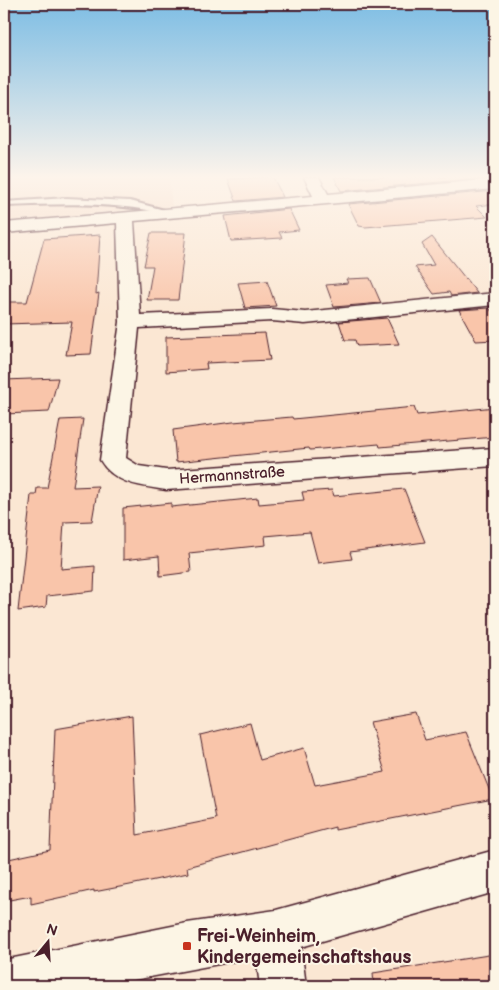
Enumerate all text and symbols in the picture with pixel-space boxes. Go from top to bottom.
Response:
street label: Hermannstraße [179,462,286,489]
north arrow [22,918,72,968]
text: N [44,920,59,940]
place label: Frei-Weinheim, Kindergemeinschaftshaus [197,926,411,968]
marker: Frei-Weinheim, Kindergemeinschaftshaus [181,940,193,952]

